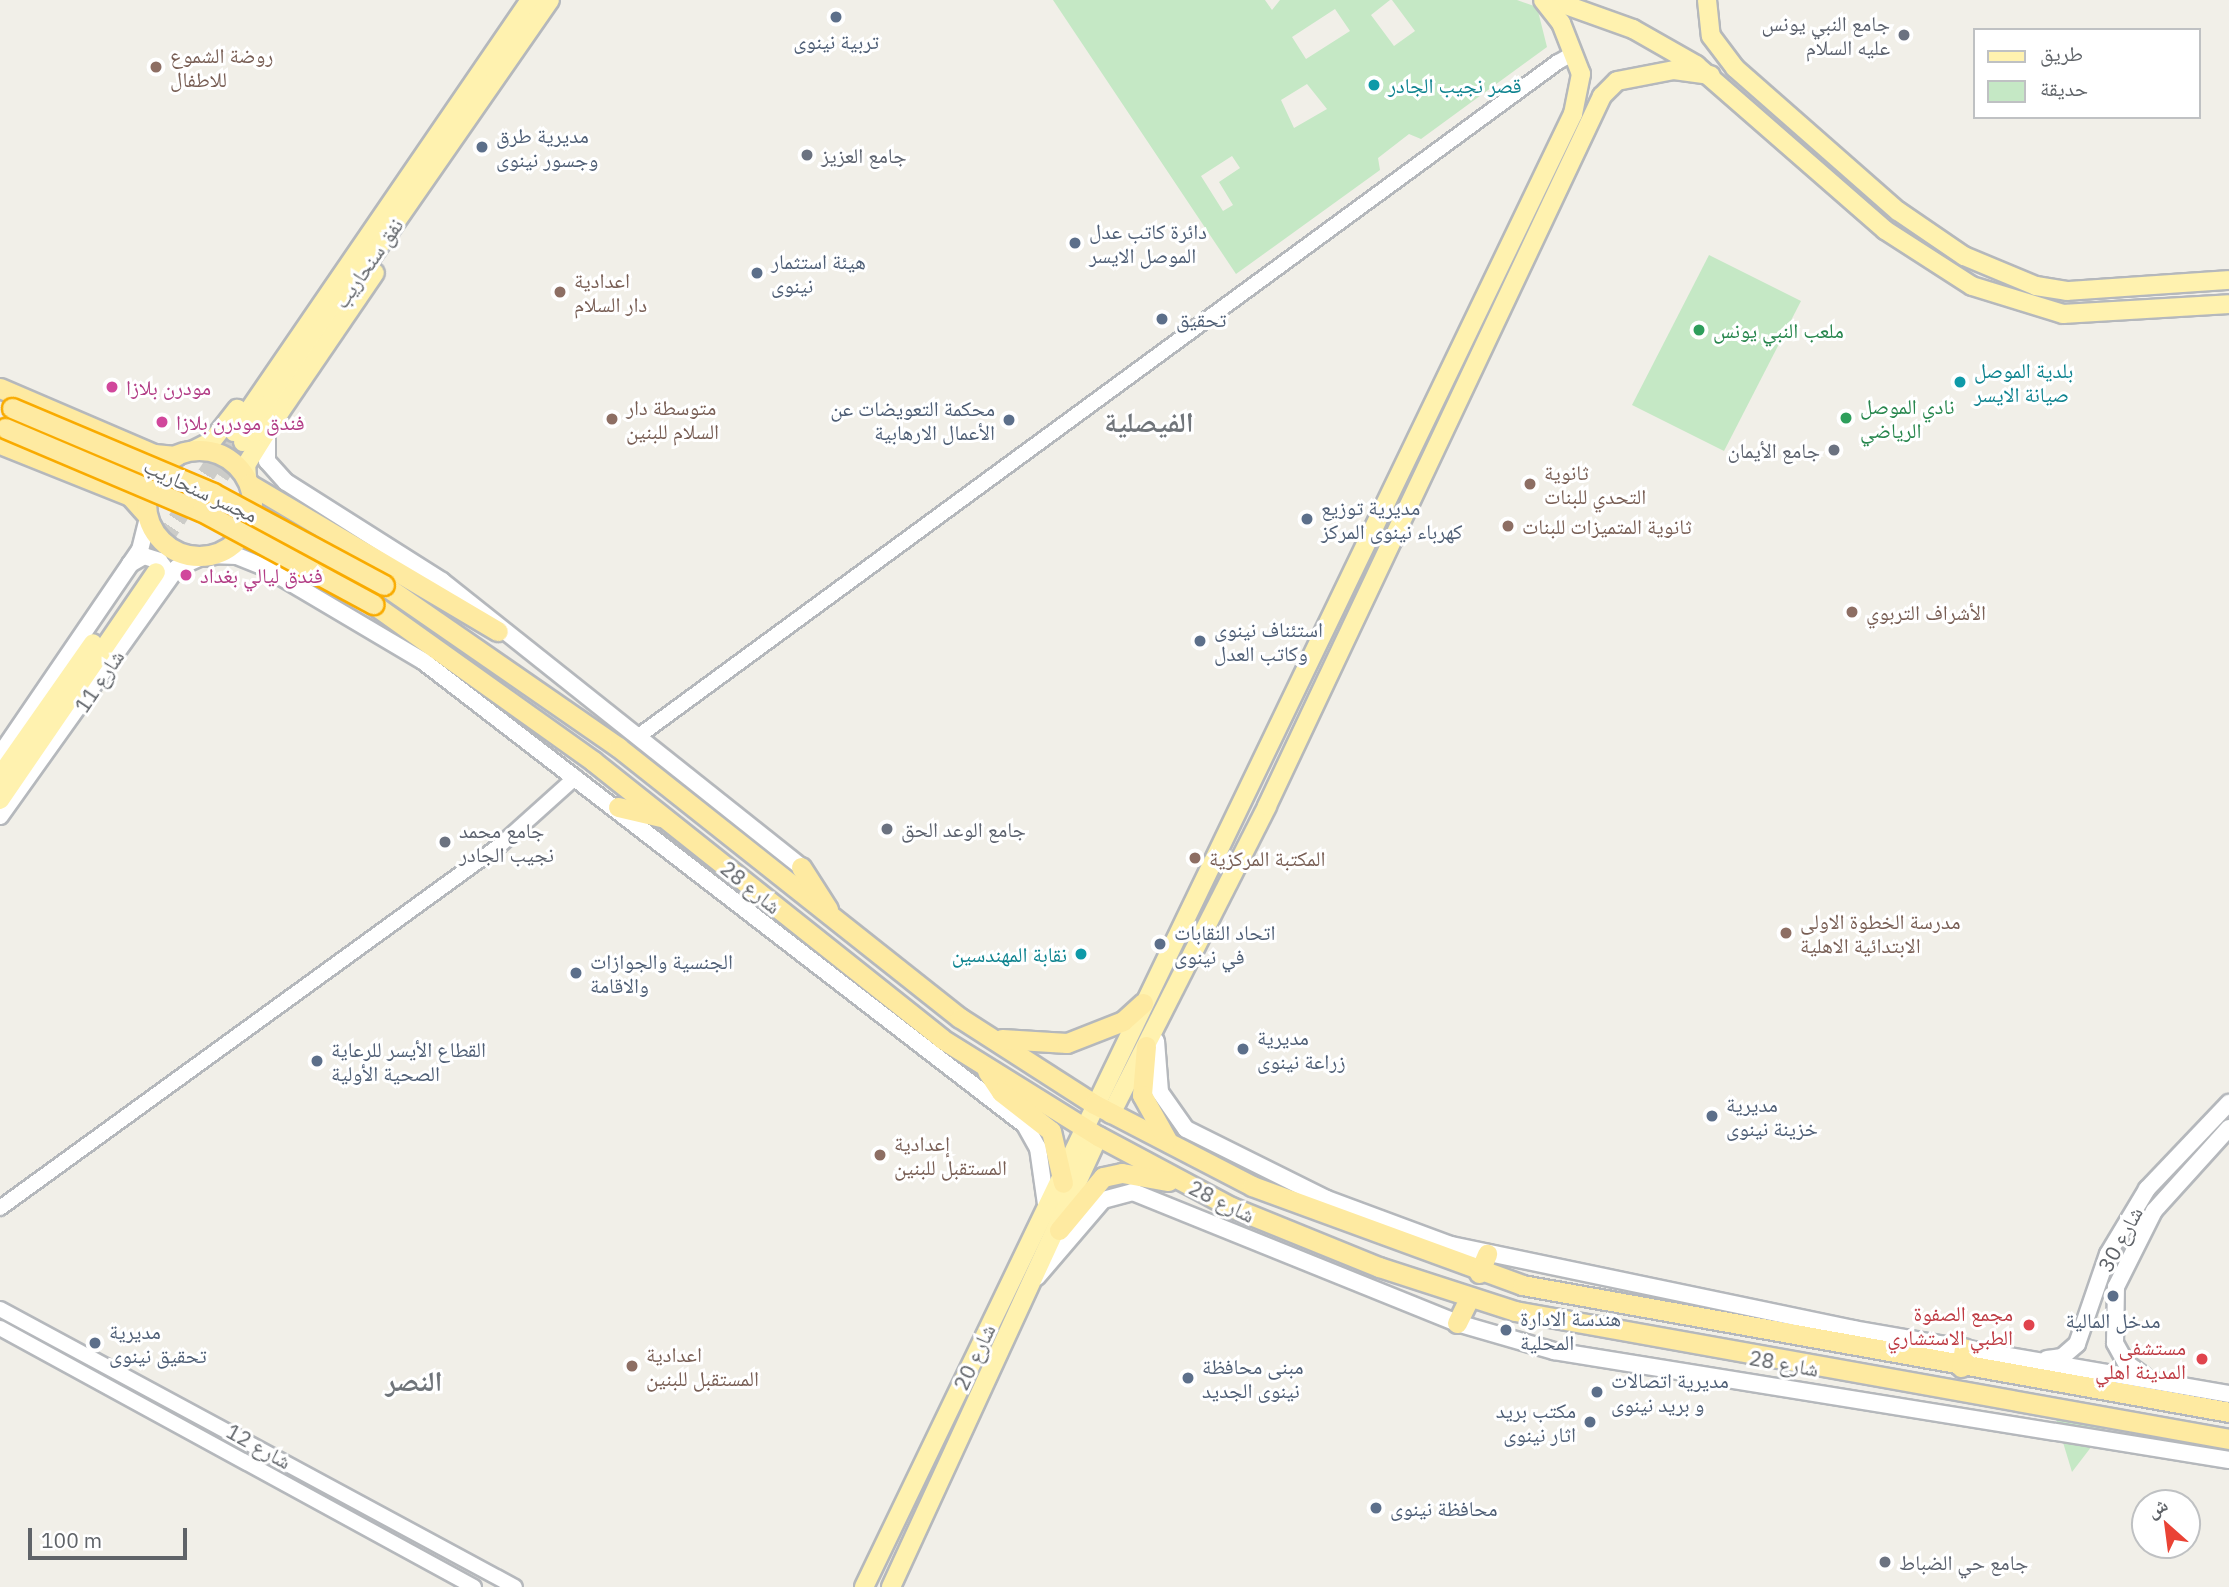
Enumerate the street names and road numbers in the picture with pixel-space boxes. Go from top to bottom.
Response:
street label: نفق سنحاريب [328,213,408,313]
street label: مجسر سنحاريب [140,453,262,527]
street label: شارع 11 [69,645,129,717]
street label: شارع 28 [716,855,786,919]
street label: شارع 28 [1185,1174,1259,1228]
street label: شارع 30 [2092,1202,2148,1276]
street label: شارع 20 [948,1320,1000,1394]
street label: شارع 28 [1747,1345,1821,1381]
street label: شارع 12 [222,1418,296,1474]

